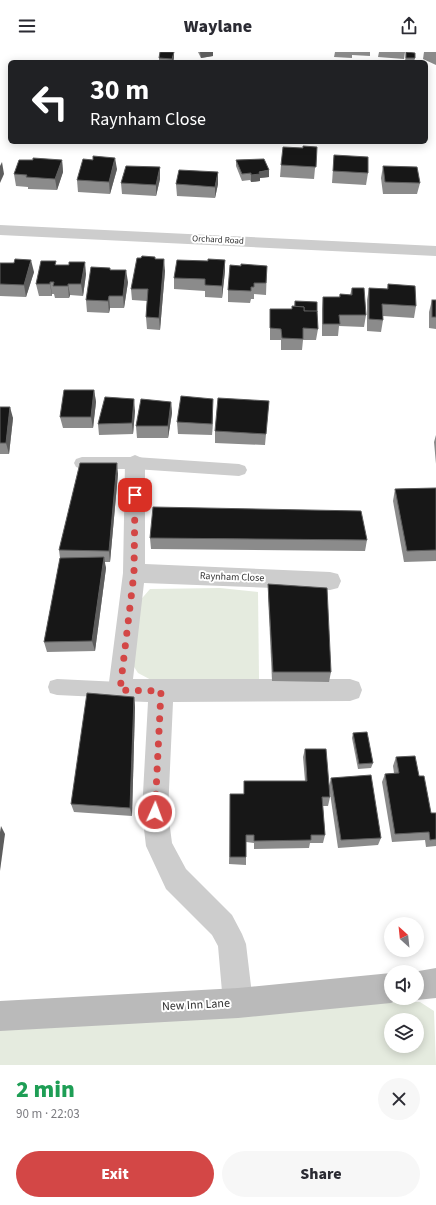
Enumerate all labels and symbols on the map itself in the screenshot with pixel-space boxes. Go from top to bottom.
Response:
street label: Orchard Road [192,232,244,248]
pin [118,478,152,512]
street label: Raynham Close [200,569,264,585]
position arrow [134,791,176,833]
north arrow [384,917,424,957]
street label: New Inn Lane [162,995,230,1015]

